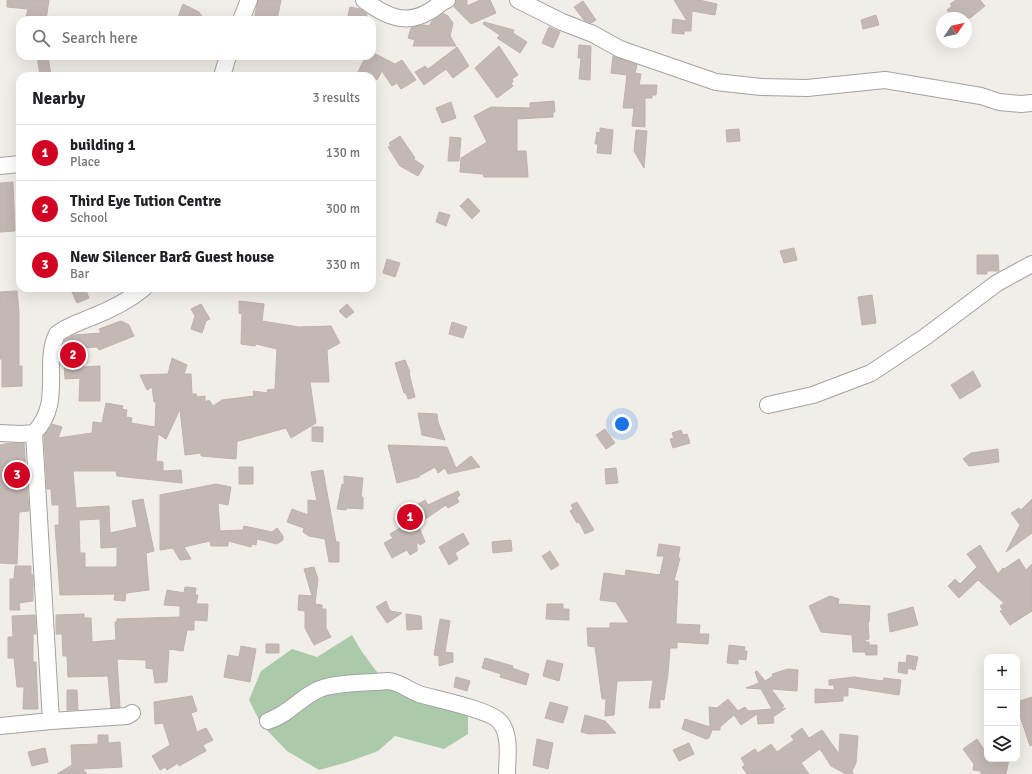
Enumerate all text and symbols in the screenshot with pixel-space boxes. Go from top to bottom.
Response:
north arrow [936,12,972,48]
search box [16,16,376,60]
icon: search [30,27,52,49]
text: Search here [62,29,138,47]
text: Nearby [32,88,85,109]
text: 3 results [312,90,360,106]
text: building 1 [70,136,136,154]
text: 1 [41,145,49,161]
text: 130 m [326,145,360,161]
text: Place [70,154,100,170]
text: Third Eye Tution Centre [70,192,221,210]
text: 2 [41,201,49,217]
text: 300 m [326,201,360,217]
text: School [70,210,108,226]
text: New Silencer Bar& Guest house [70,248,274,266]
text: 3 [41,257,49,273]
text: 330 m [326,257,360,273]
text: Bar [70,266,89,282]
pin: 2 [60,340,86,370]
your location [612,414,632,434]
pin: 3 [4,460,30,490]
pin: 1 [397,502,423,532]
map controls [984,654,1020,762]
button: + [984,654,1020,690]
button: − [984,690,1020,726]
button: layers [984,726,1020,762]

